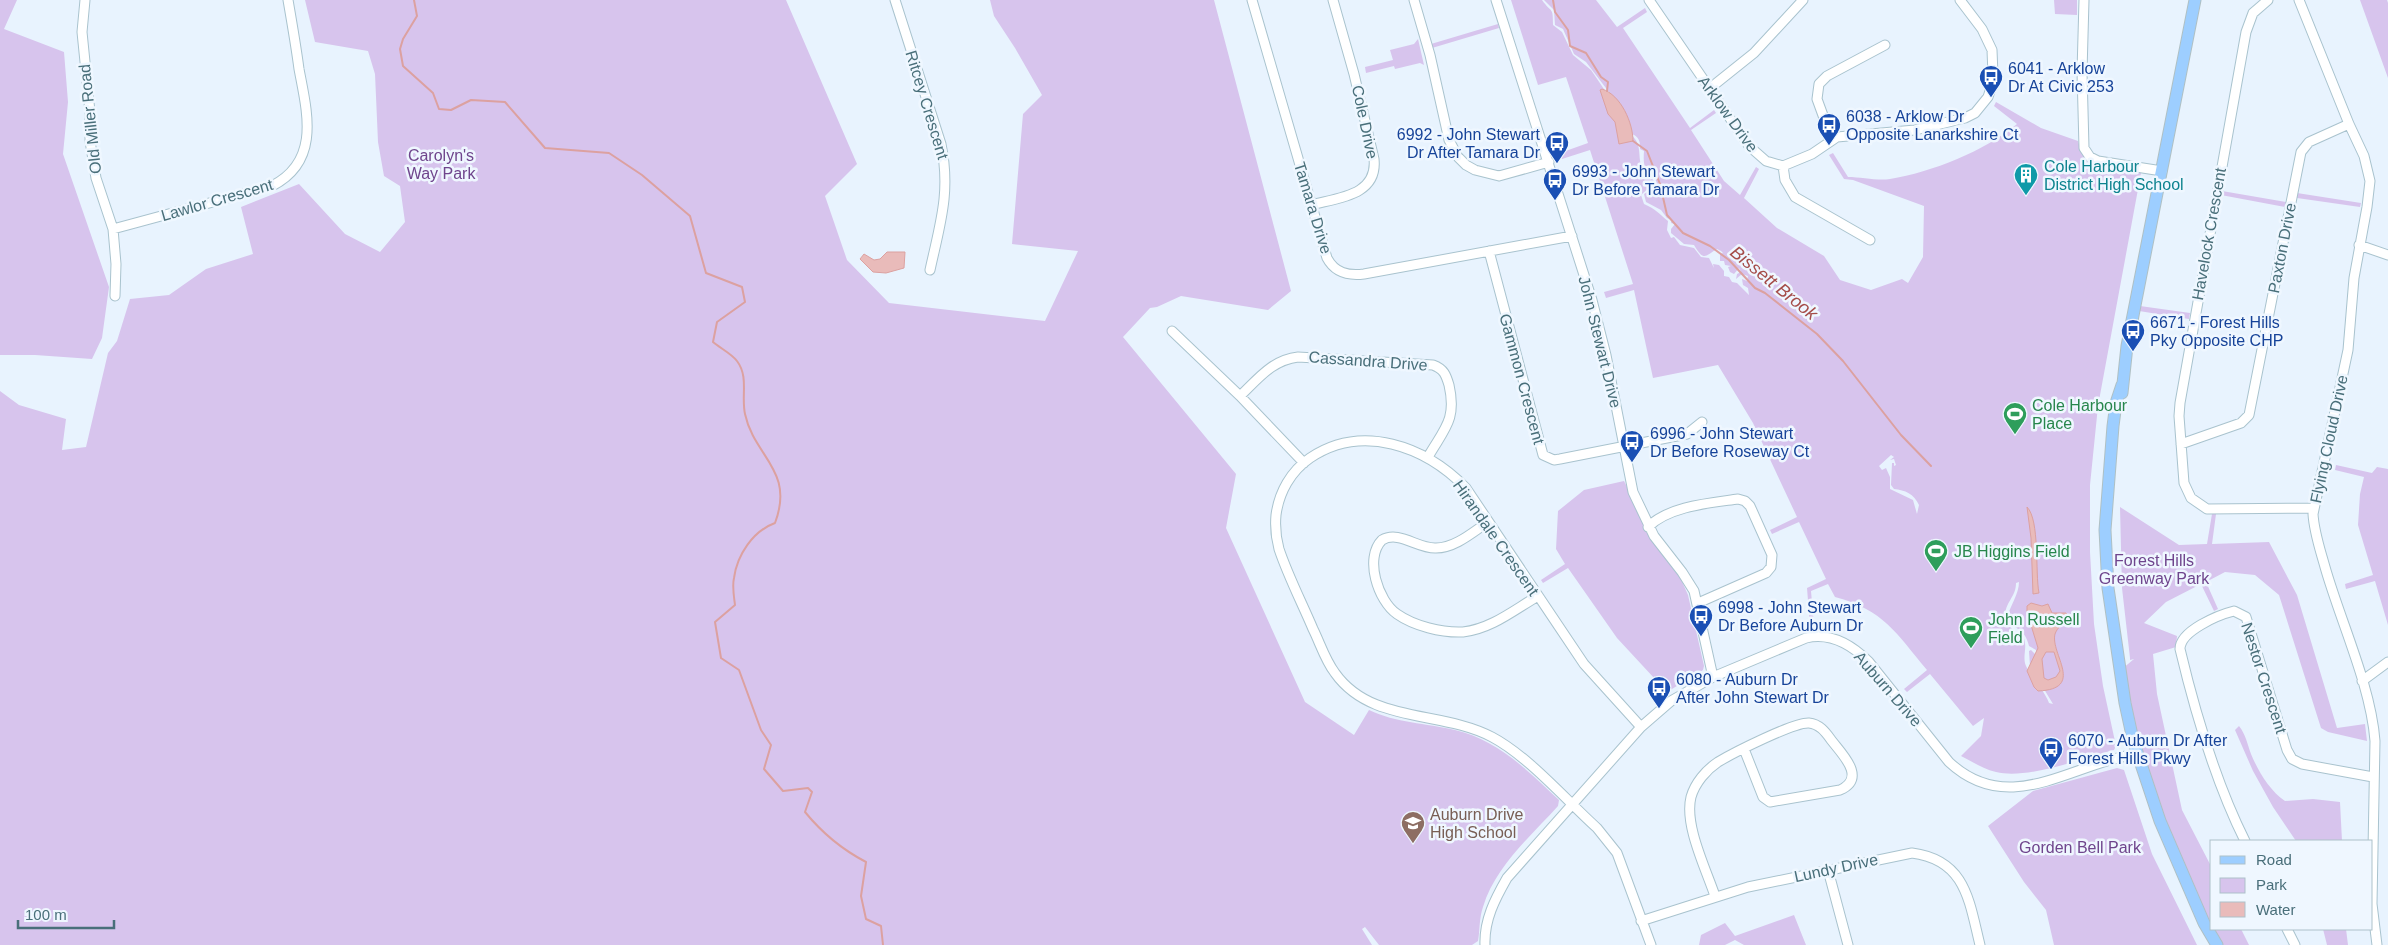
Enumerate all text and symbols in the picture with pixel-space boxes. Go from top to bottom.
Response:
street label: Ritcey Crescent [902,49,952,162]
place label: 6041 - Arklow Dr At Civic 253 [2008,60,2114,95]
street label: Old Miller Road [76,63,104,175]
bus stop icon: 6041 - Arklow Dr At Civic 253 [1978,64,2004,98]
street label: Arklow Drive [1695,73,1761,155]
street label: Cole Drive [1349,84,1381,160]
place label: 6038 - Arklow Dr Opposite Lanarkshire Ct [1846,108,2019,143]
bus stop icon: 6038 - Arklow Dr Opposite Lanarkshire Ct [1816,112,1842,146]
place label: 6992 - John Stewart Dr After Tamara Dr [1397,126,1541,161]
bus stop icon: 6992 - John Stewart Dr After Tamara Dr [1544,130,1570,164]
park label: Carolyn's Way Park [407,147,476,182]
place label: Cole Harbour District High School [2044,158,2184,193]
street label: Tamara Drive [1291,160,1335,256]
building icon: Cole Harbour District High School [2013,162,2039,196]
place label: 6993 - John Stewart Dr Before Tamara Dr [1572,163,1720,198]
street label: Havelock Crescent [2189,166,2229,302]
bus stop icon: 6993 - John Stewart Dr Before Tamara Dr [1542,167,1568,201]
street label: Lawlor Crescent [159,176,275,224]
street label: Paxton Drive [2265,201,2299,295]
water label: Bissett Brook [1726,242,1822,325]
street label: John Stewart Drive [1575,274,1625,410]
street label: Gammon Crescent [1496,312,1548,447]
place label: 6671 - Forest Hills Pky Opposite CHP [2150,314,2283,349]
bus stop icon: 6671 - Forest Hills Pky Opposite CHP [2120,318,2146,352]
street label: Cassandra Drive [1308,348,1428,374]
street label: Flying Cloud Drive [2307,373,2351,505]
place label: Cole Harbour Place [2032,397,2128,432]
sports icon: Cole Harbour Place [2002,401,2028,435]
place label: 6996 - John Stewart Dr Before Roseway Ct [1650,425,1810,460]
bus stop icon: 6996 - John Stewart Dr Before Roseway Ct [1619,429,1645,463]
street label: Hirandale Crescent [1450,477,1543,599]
sports icon: JB Higgins Field [1923,538,1949,572]
place label: JB Higgins Field [1954,543,2070,560]
park label: Forest Hills Greenway Park [2099,552,2210,587]
place label: 6998 - John Stewart Dr Before Auburn Dr [1718,599,1864,634]
bus stop icon: 6998 - John Stewart Dr Before Auburn Dr [1688,603,1714,637]
place label: John Russell Field [1988,611,2080,646]
sports icon: John Russell Field [1958,615,1984,649]
street label: Nestor Crescent [2238,620,2290,736]
street label: Auburn Drive [1851,648,1925,730]
place label: 6080 - Auburn Dr After John Stewart Dr [1676,671,1830,706]
bus stop icon: 6080 - Auburn Dr After John Stewart Dr [1646,675,1672,709]
place label: 6070 - Auburn Dr After Forest Hills Pkwy [2068,732,2228,767]
bus stop icon: 6070 - Auburn Dr After Forest Hills Pkwy [2038,736,2064,770]
place label: Auburn Drive High School [1430,806,1523,841]
school or university icon: Auburn Drive High School [1400,810,1426,844]
park label: Gorden Bell Park [2019,839,2142,856]
legend [2210,840,2373,930]
street label: Lundy Drive [1792,851,1880,885]
text: Road [2256,851,2292,868]
text: Park [2256,876,2287,893]
scale bar [18,898,114,930]
text: Water [2256,901,2295,918]
text: 100 m [25,906,67,923]

